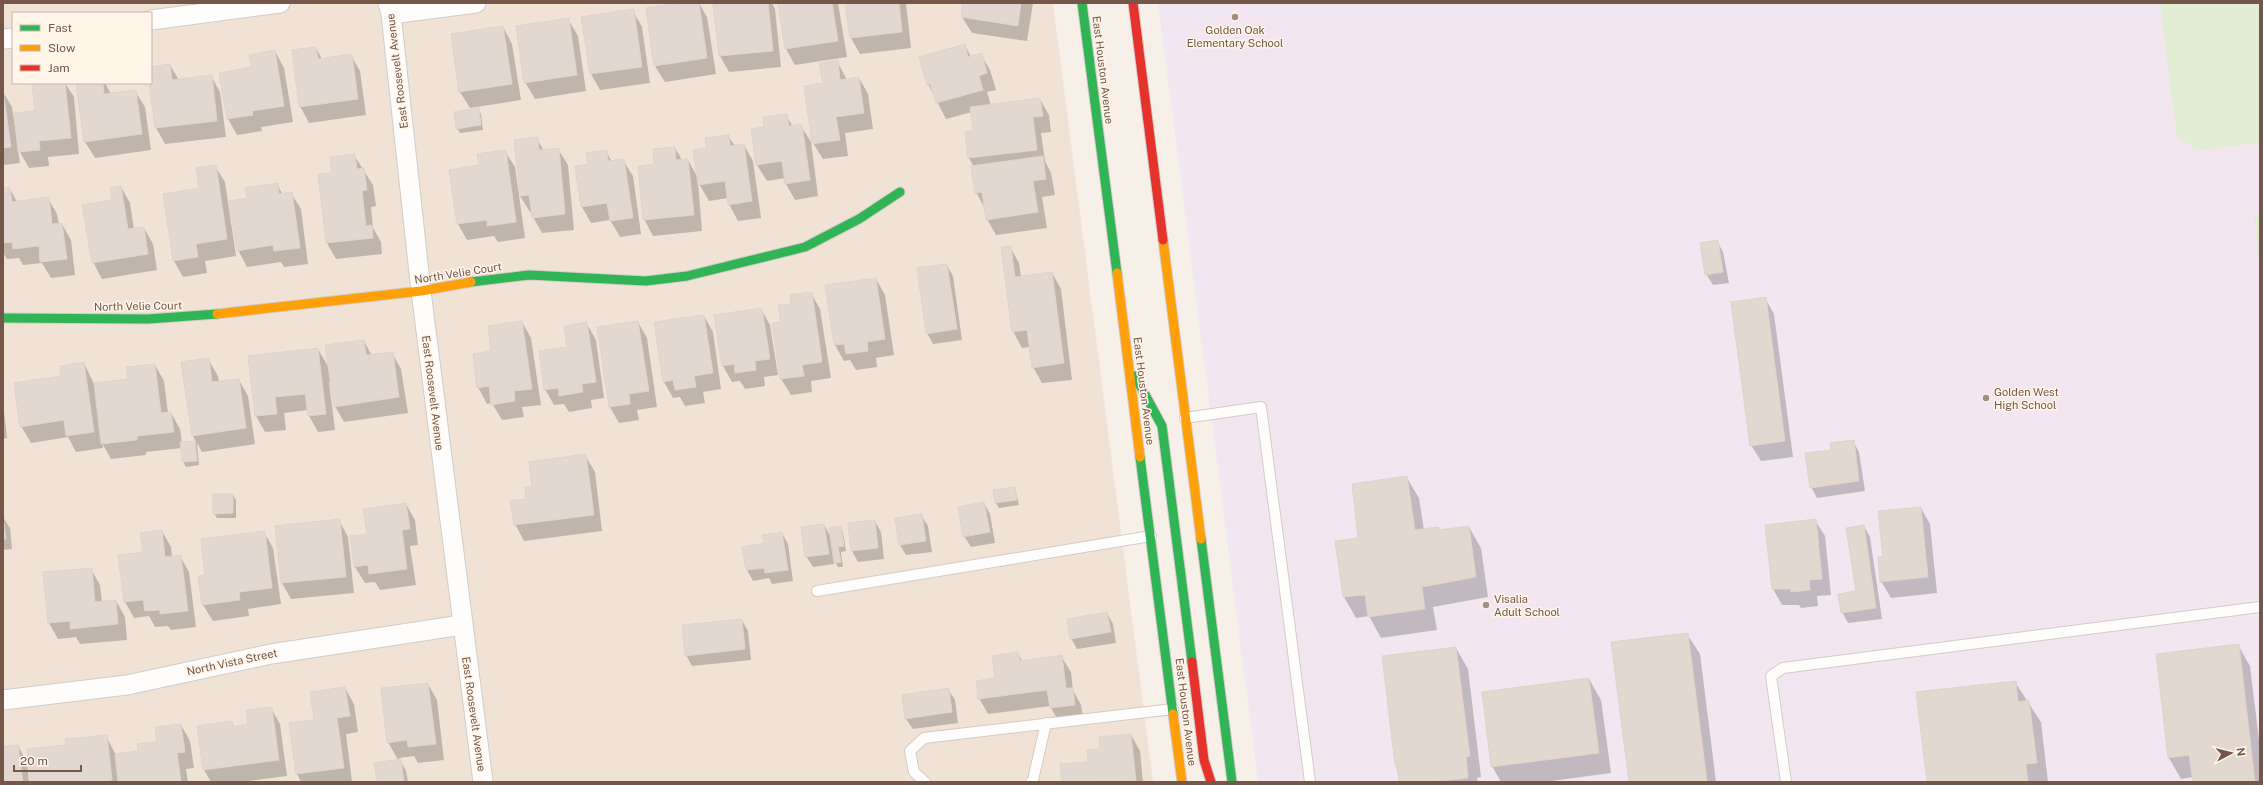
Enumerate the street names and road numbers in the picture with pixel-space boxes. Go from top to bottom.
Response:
street label: East Roosevelt Avenue [384,13,410,129]
street label: East Houston Avenue [1090,15,1116,125]
street label: North Velie Court [413,260,503,286]
street label: North Velie Court [94,299,182,313]
street label: East Roosevelt Avenue [420,335,446,451]
street label: East Houston Avenue [1131,336,1157,446]
street label: North Vista Street [186,647,278,677]
street label: East Roosevelt Avenue [460,656,488,772]
street label: East Houston Avenue [1173,657,1199,767]

